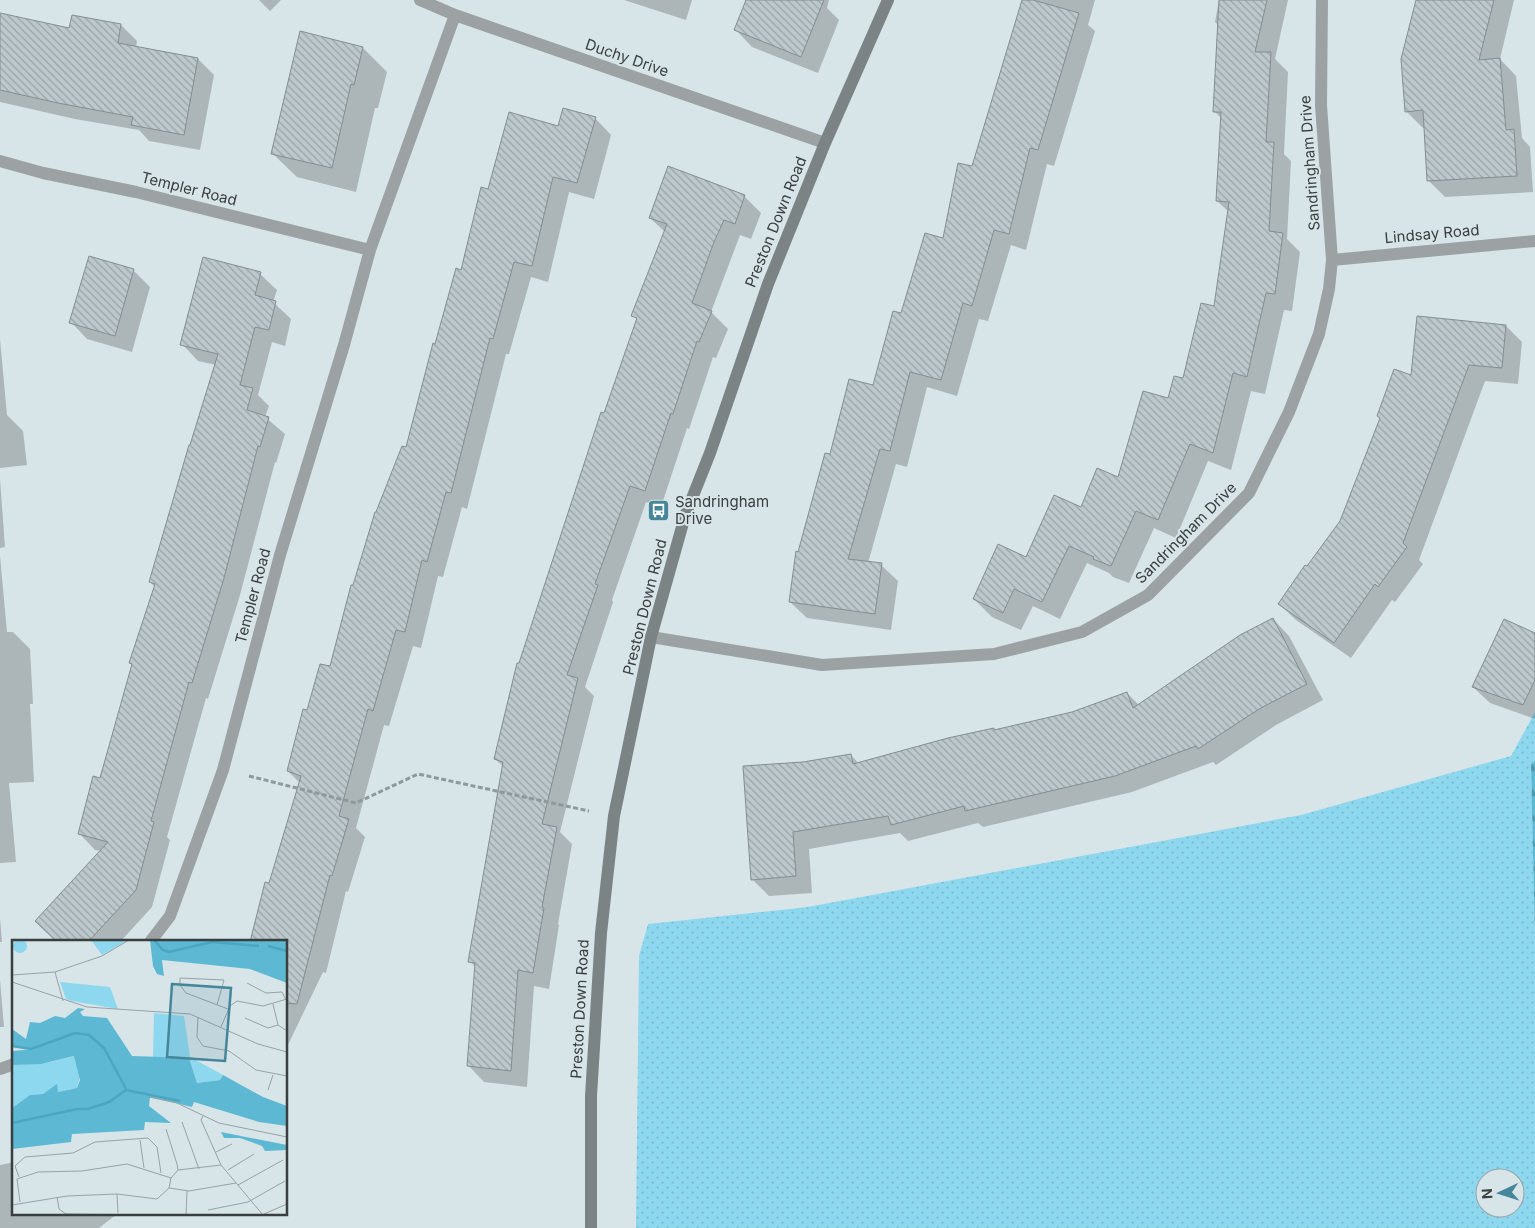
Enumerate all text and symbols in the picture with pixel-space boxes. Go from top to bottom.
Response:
street label: Duchy Drive [583,34,671,81]
street label: Sandringham Drive [1295,95,1324,231]
street label: Preston Down Road [741,154,810,290]
street label: Templer Road [139,167,239,210]
street label: Lindsay Road [1384,220,1480,247]
street label: Sandringham Drive [1131,478,1240,587]
place label: Sandringham Drive [675,492,769,528]
bus stop icon: Sandringham Drive [647,499,671,523]
street label: Preston Down Road [618,537,671,677]
street label: Templer Road [231,546,274,646]
street label: Preston Down Road [566,939,593,1079]
inset map [12,940,288,1216]
north arrow [1475,1168,1525,1218]
text: N [1478,1188,1495,1200]

